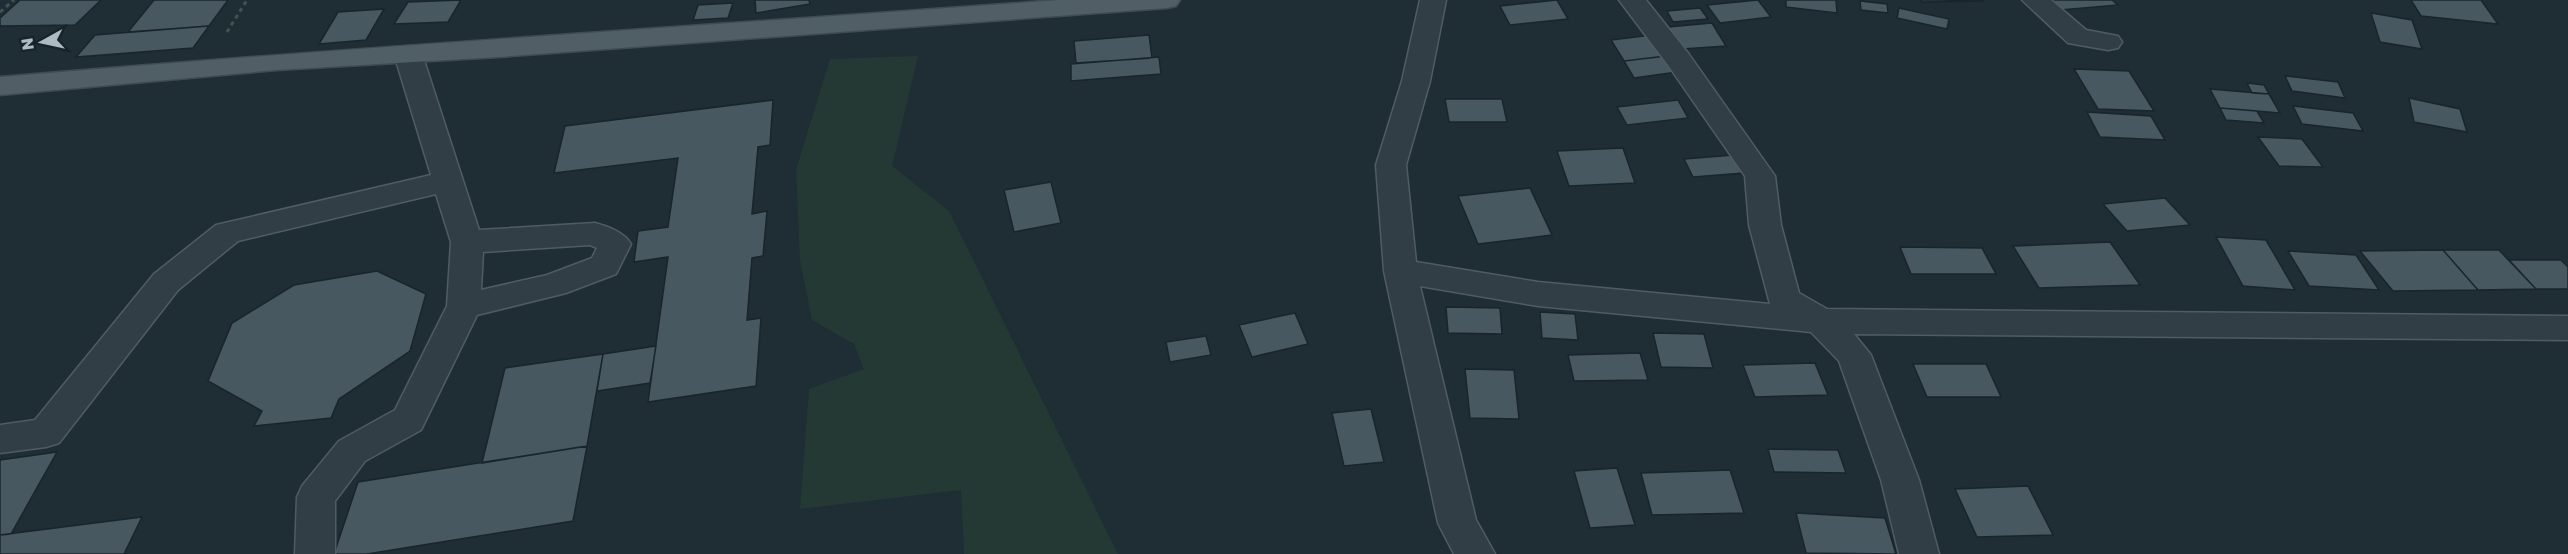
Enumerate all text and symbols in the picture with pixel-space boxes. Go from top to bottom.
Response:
north arrow [12,12,72,72]
text: N [16,37,38,52]

